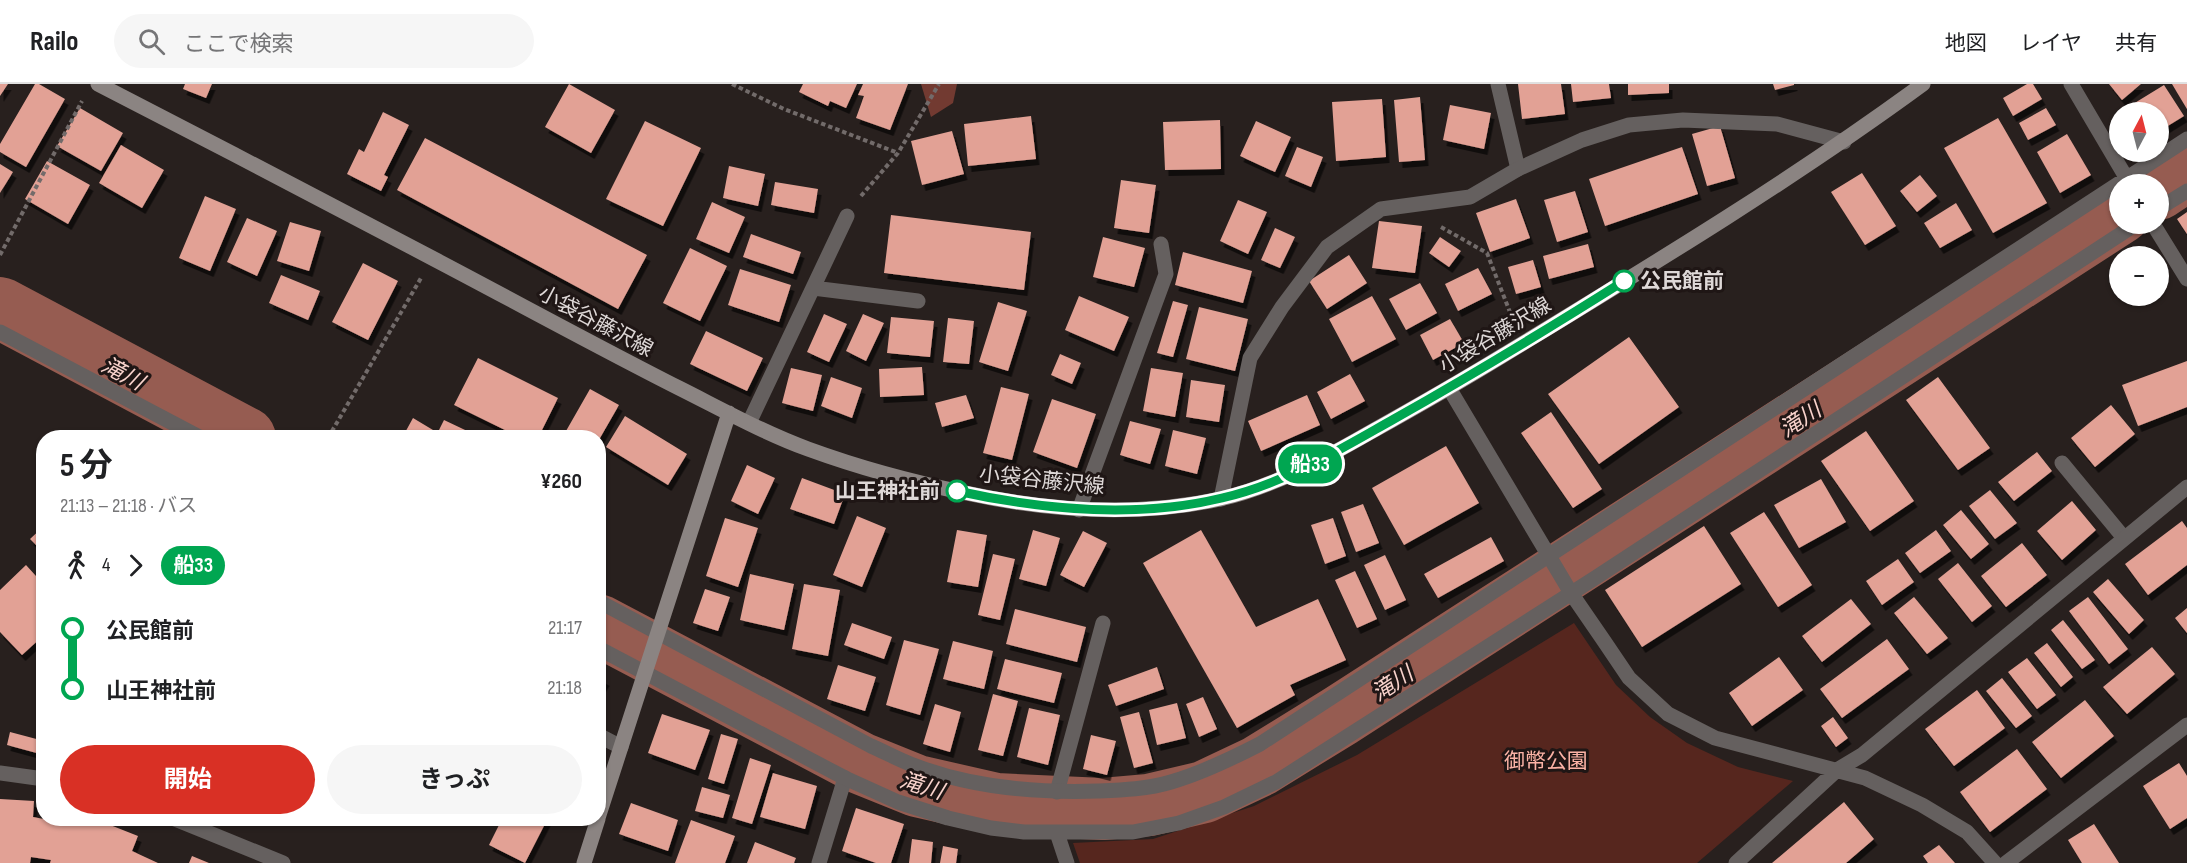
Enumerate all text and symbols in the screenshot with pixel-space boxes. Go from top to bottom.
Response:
search box [114,14,534,68]
text: Railo [30,25,78,58]
icon: search [135,25,168,58]
text: ここで検索 [183,31,293,58]
text: 地図 [1945,31,1987,56]
text: レイヤ [2020,31,2082,56]
text: 共有 [2115,31,2157,56]
north arrow [2109,102,2169,162]
map controls [2109,102,2169,306]
button: + [2109,174,2169,234]
button: − [2109,246,2169,306]
place label: 公民館前 [1640,269,1724,294]
marker: 公民館前 [1613,270,1635,292]
street label: 小袋谷藤沢線 [534,281,657,362]
street label: 小袋谷藤沢線 [1435,292,1556,379]
water label: 滝川 [97,352,150,398]
water label: 滝川 [1775,396,1828,444]
line badge: 船33 [1276,444,1344,484]
text: 5 分 [60,446,113,486]
text: 船33 [1290,452,1330,477]
street label: 小袋谷藤沢線 [978,461,1106,500]
text: ¥260 [540,468,582,495]
place label: 山王神社前 [835,479,940,504]
marker: 山王神社前 [946,480,968,502]
text: 21:13 – 21:18 · バス [60,494,197,518]
icon: walk [60,549,93,582]
icon: forward [119,549,152,582]
text: 4 [102,553,110,577]
text: 船33 [173,553,213,578]
text: 21:17 [548,616,582,640]
text: 公民館前 [106,618,194,645]
water label: 滝川 [1367,660,1420,708]
text: 21:18 [547,676,582,700]
text: 山王神社前 [106,678,216,705]
button: 開始 [60,745,315,814]
button: きっぷ [327,745,582,814]
park label: 御幣公園 [1504,749,1588,774]
water label: 滝川 [897,767,948,806]

